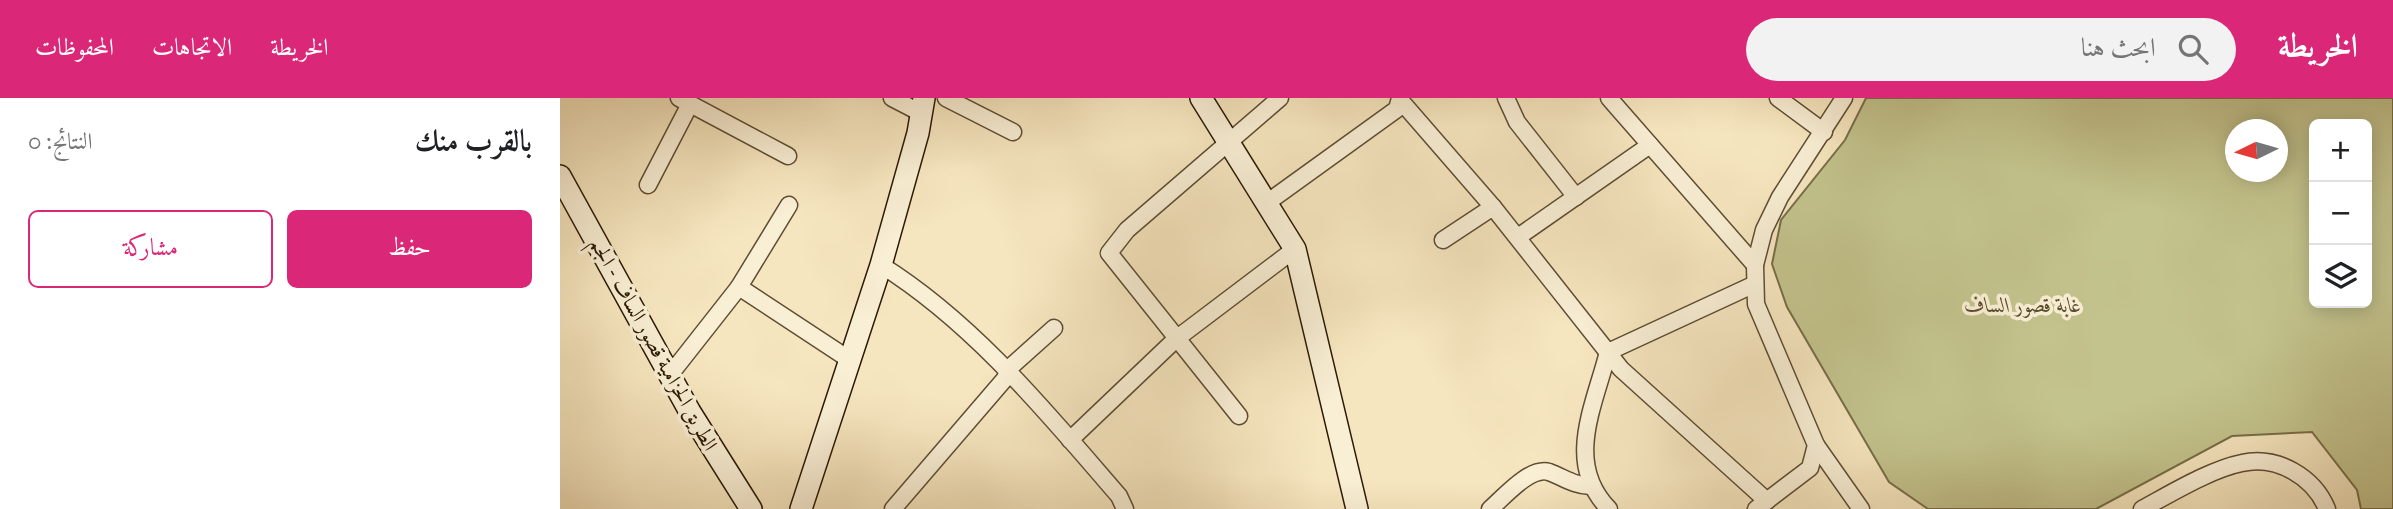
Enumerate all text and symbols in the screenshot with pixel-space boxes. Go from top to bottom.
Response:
search box [1746,18,2236,81]
text: الخريطة [2278,26,2358,66]
icon: search [2174,30,2212,68]
text: ابحث هنا [2081,31,2156,63]
text: المحفوظات [35,32,114,62]
text: الاتجاهات [152,32,232,62]
text: الخريطة [270,32,329,62]
north arrow [2225,119,2288,182]
map controls [2309,119,2372,308]
button: + [2309,119,2372,182]
text: بالقرب منك [415,123,532,159]
text: النتائج: 0 [28,127,93,155]
button: − [2309,182,2372,245]
button: مشاركة [28,210,273,288]
button: حفظ [287,210,532,288]
street label: الطريق الحزامية قصور الساف - الجم [578,233,723,459]
button: layers [2309,245,2372,308]
park label: غابة قصور الساف [1965,292,2081,318]

